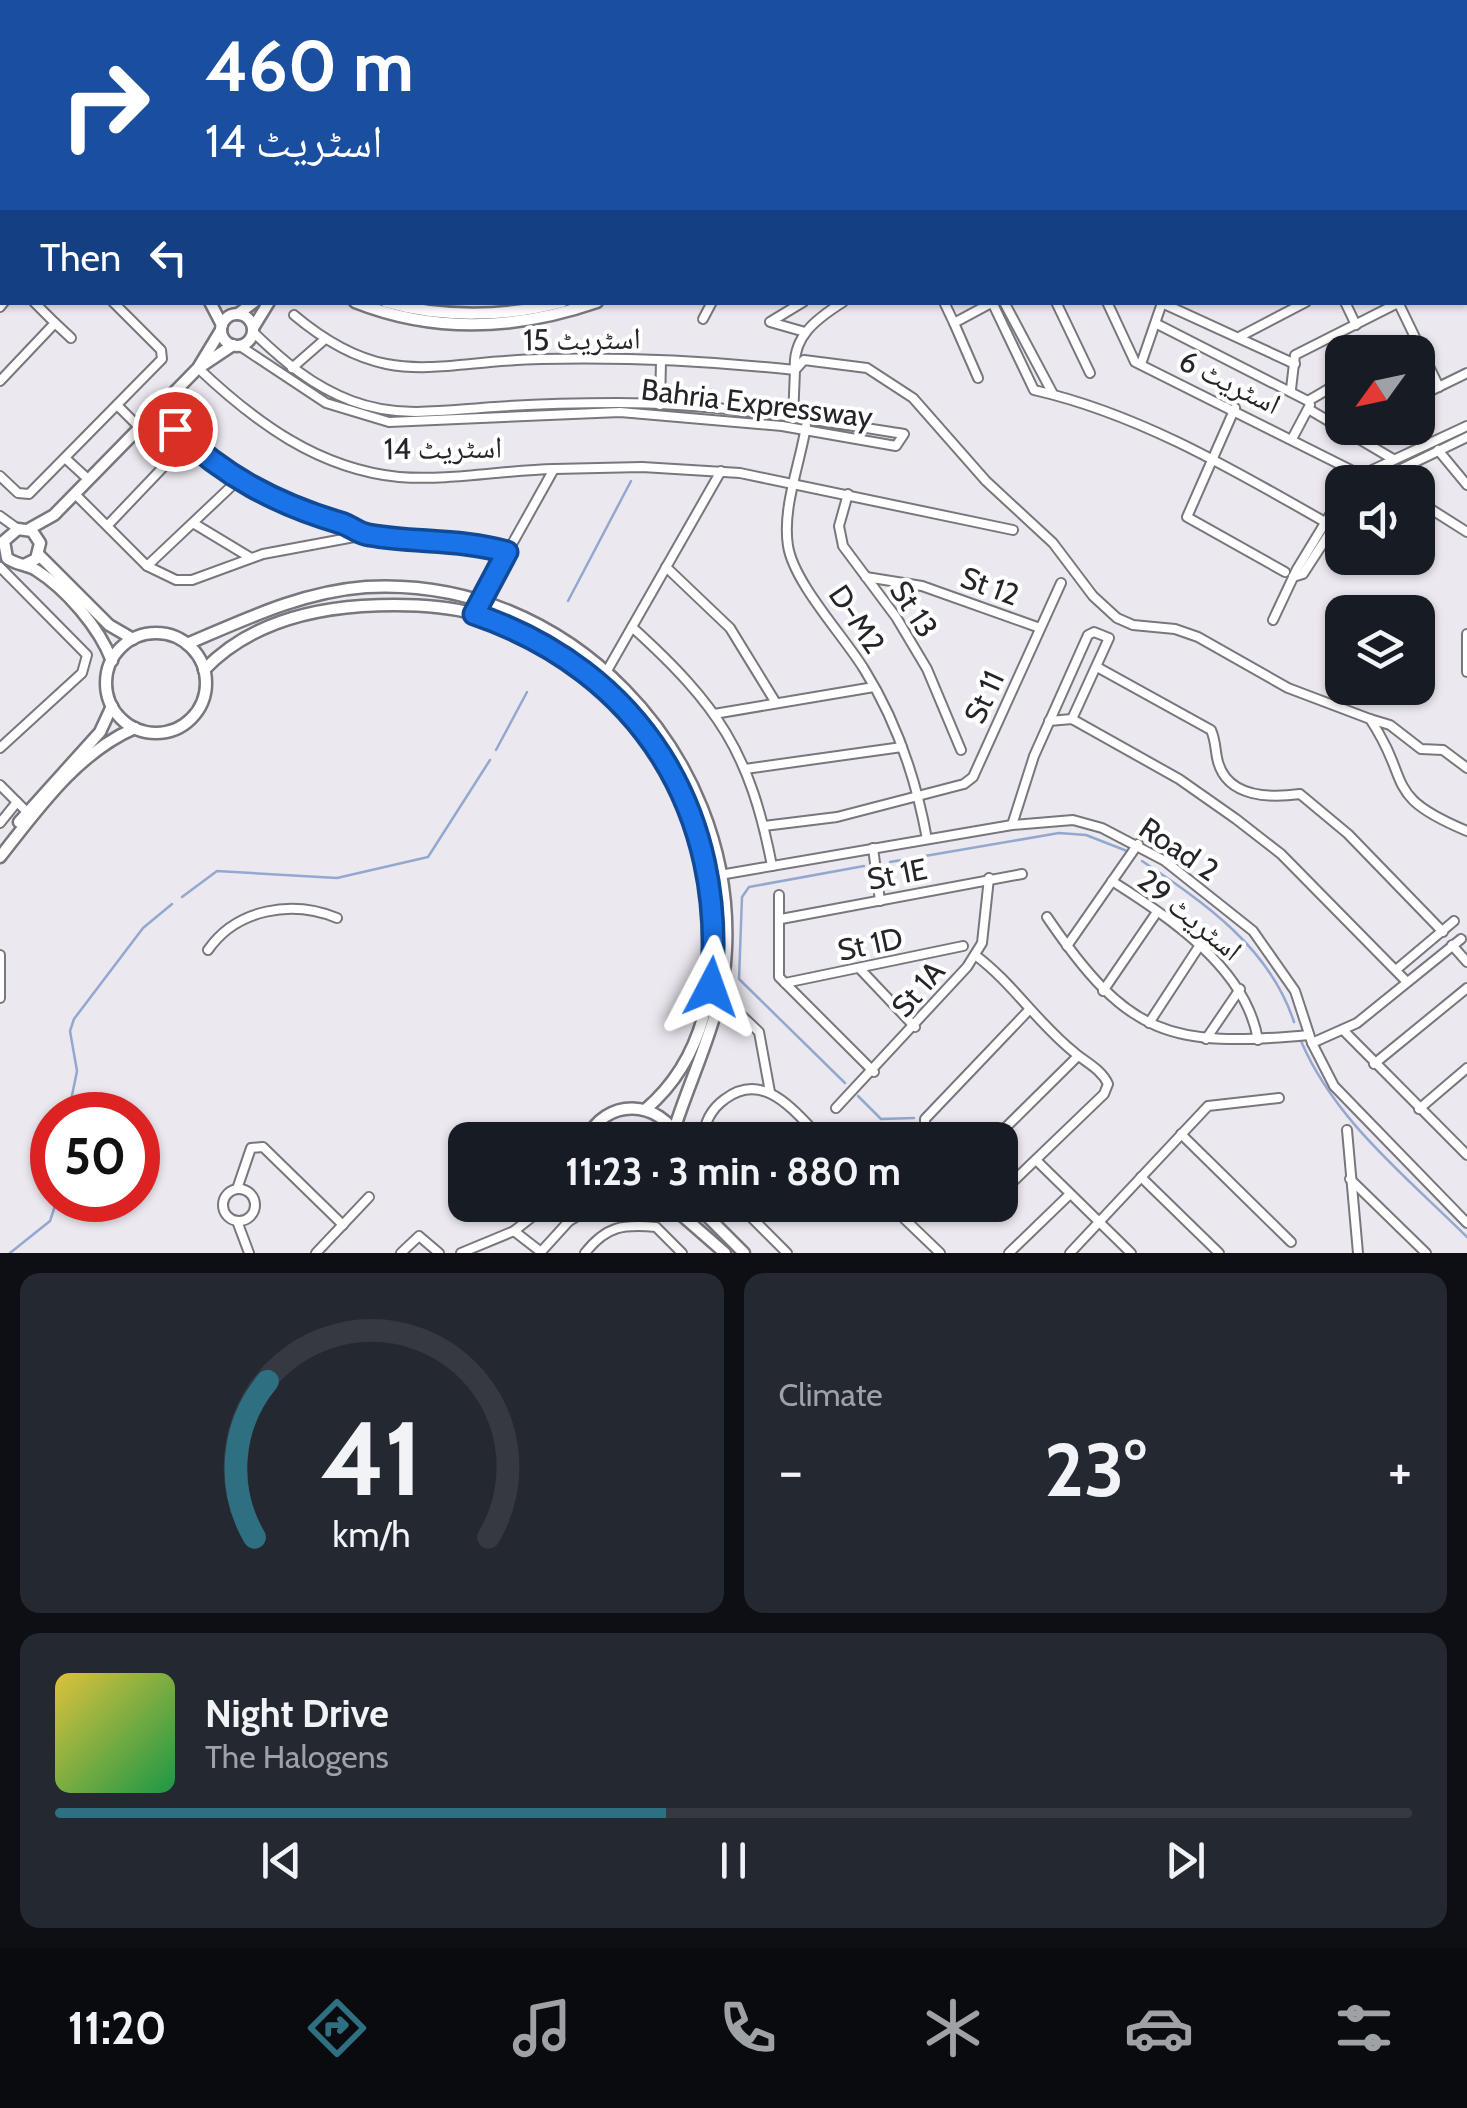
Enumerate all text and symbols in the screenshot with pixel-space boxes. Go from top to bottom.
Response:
text: 460 m [205,23,414,109]
icon: right [40,40,170,170]
text: اسٹریٹ 14 [205,114,383,168]
icon: left [141,230,196,285]
text: Then [40,234,121,281]
street label: اسٹریٹ 15 [523,319,641,359]
north arrow [1325,335,1435,445]
map controls [1325,335,1435,705]
street label: اسٹریٹ 6 [1173,342,1287,422]
street label: Bahria Expressway [639,370,875,436]
pin [133,387,218,472]
icon: arrive [148,402,203,457]
street label: اسٹریٹ 14 [383,428,503,468]
button: sound [1325,465,1435,575]
street label: St 12 [956,558,1024,614]
street label: St 13 [882,574,946,644]
street label: D-M2 [821,578,893,660]
button: layers [1325,595,1435,705]
street label: St 11 [956,665,1012,729]
street label: Road 2 [1132,809,1226,889]
street label: St 1E [864,850,930,898]
street label: اسٹریٹ 29 [1130,862,1250,968]
street label: St 1D [834,919,906,969]
position arrow [659,935,763,1039]
street label: St 1A [884,953,953,1025]
speed limit sign: 50 [30,1092,160,1222]
text: 11:23 · 3 min · 880 m [565,1148,901,1195]
text: Climate [779,1375,883,1414]
text: 41 [321,1395,423,1521]
text: 23° [1044,1424,1146,1515]
text: − [779,1437,803,1504]
text: + [1388,1437,1412,1504]
text: km/h [333,1513,411,1556]
text: Night Drive [205,1690,389,1737]
text: The Halogens [205,1737,389,1776]
icon: previous [254,1833,309,1888]
icon: pause [706,1833,761,1888]
icon: next [1158,1833,1213,1888]
icon: directions [302,1993,372,2063]
icon: music [507,1993,577,2063]
icon: phone [713,1993,783,2063]
icon: climate [918,1993,988,2063]
icon: car [1124,1993,1194,2063]
icon: filters [1329,1993,1399,2063]
text: 11:20 [68,2001,167,2055]

